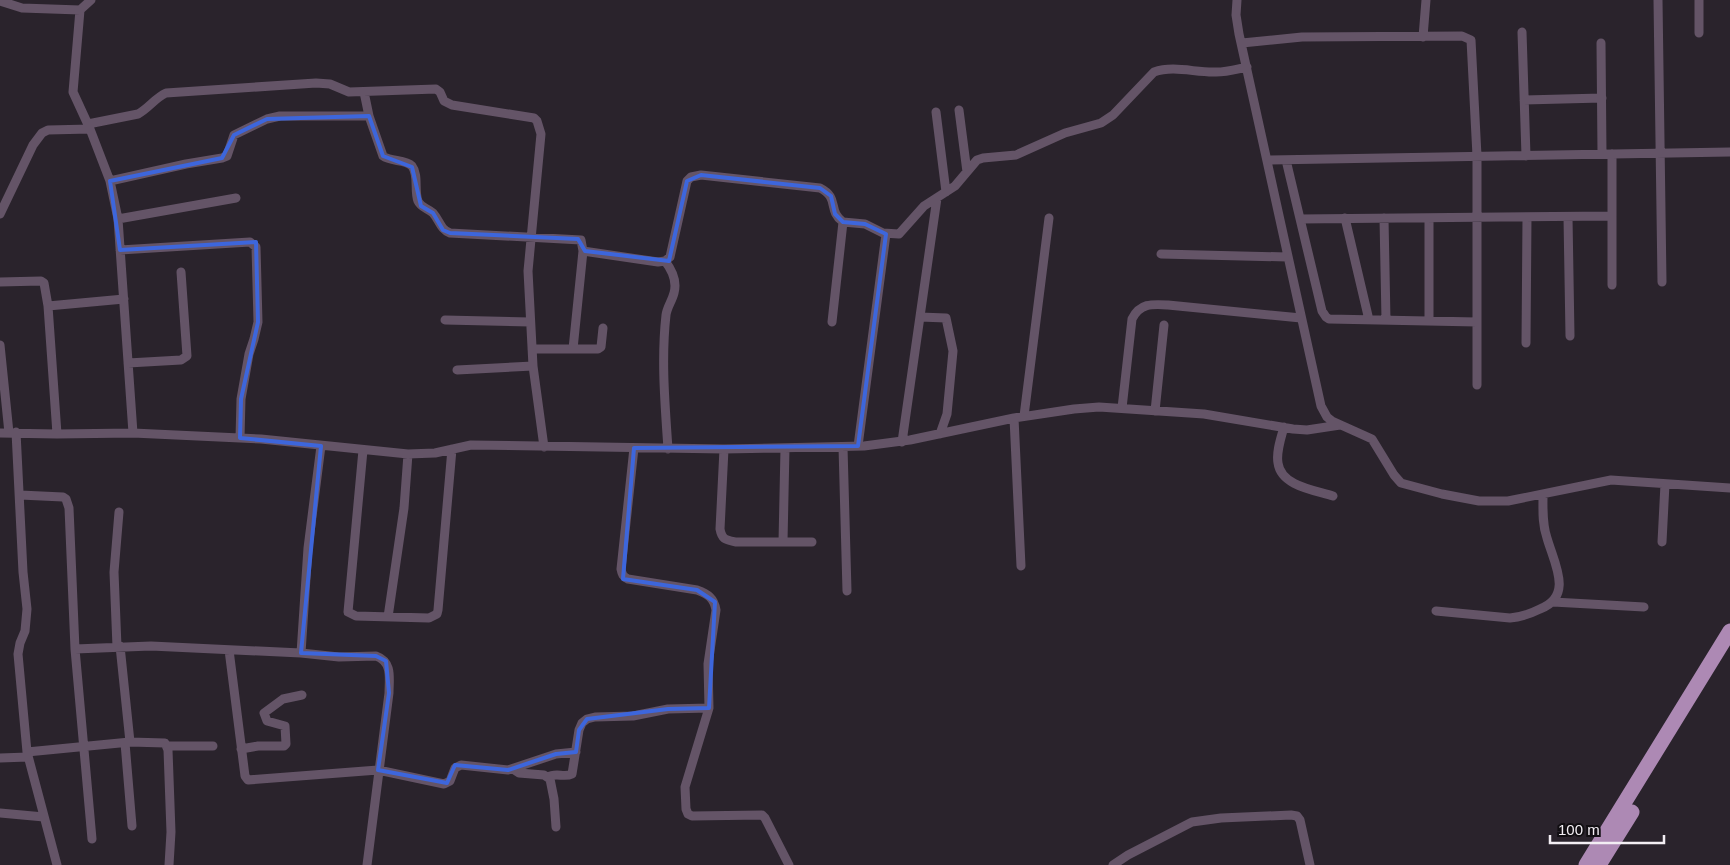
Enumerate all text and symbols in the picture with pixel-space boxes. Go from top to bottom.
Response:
scale bar [1550,812,1664,844]
text: 100 m [1558,821,1600,838]

